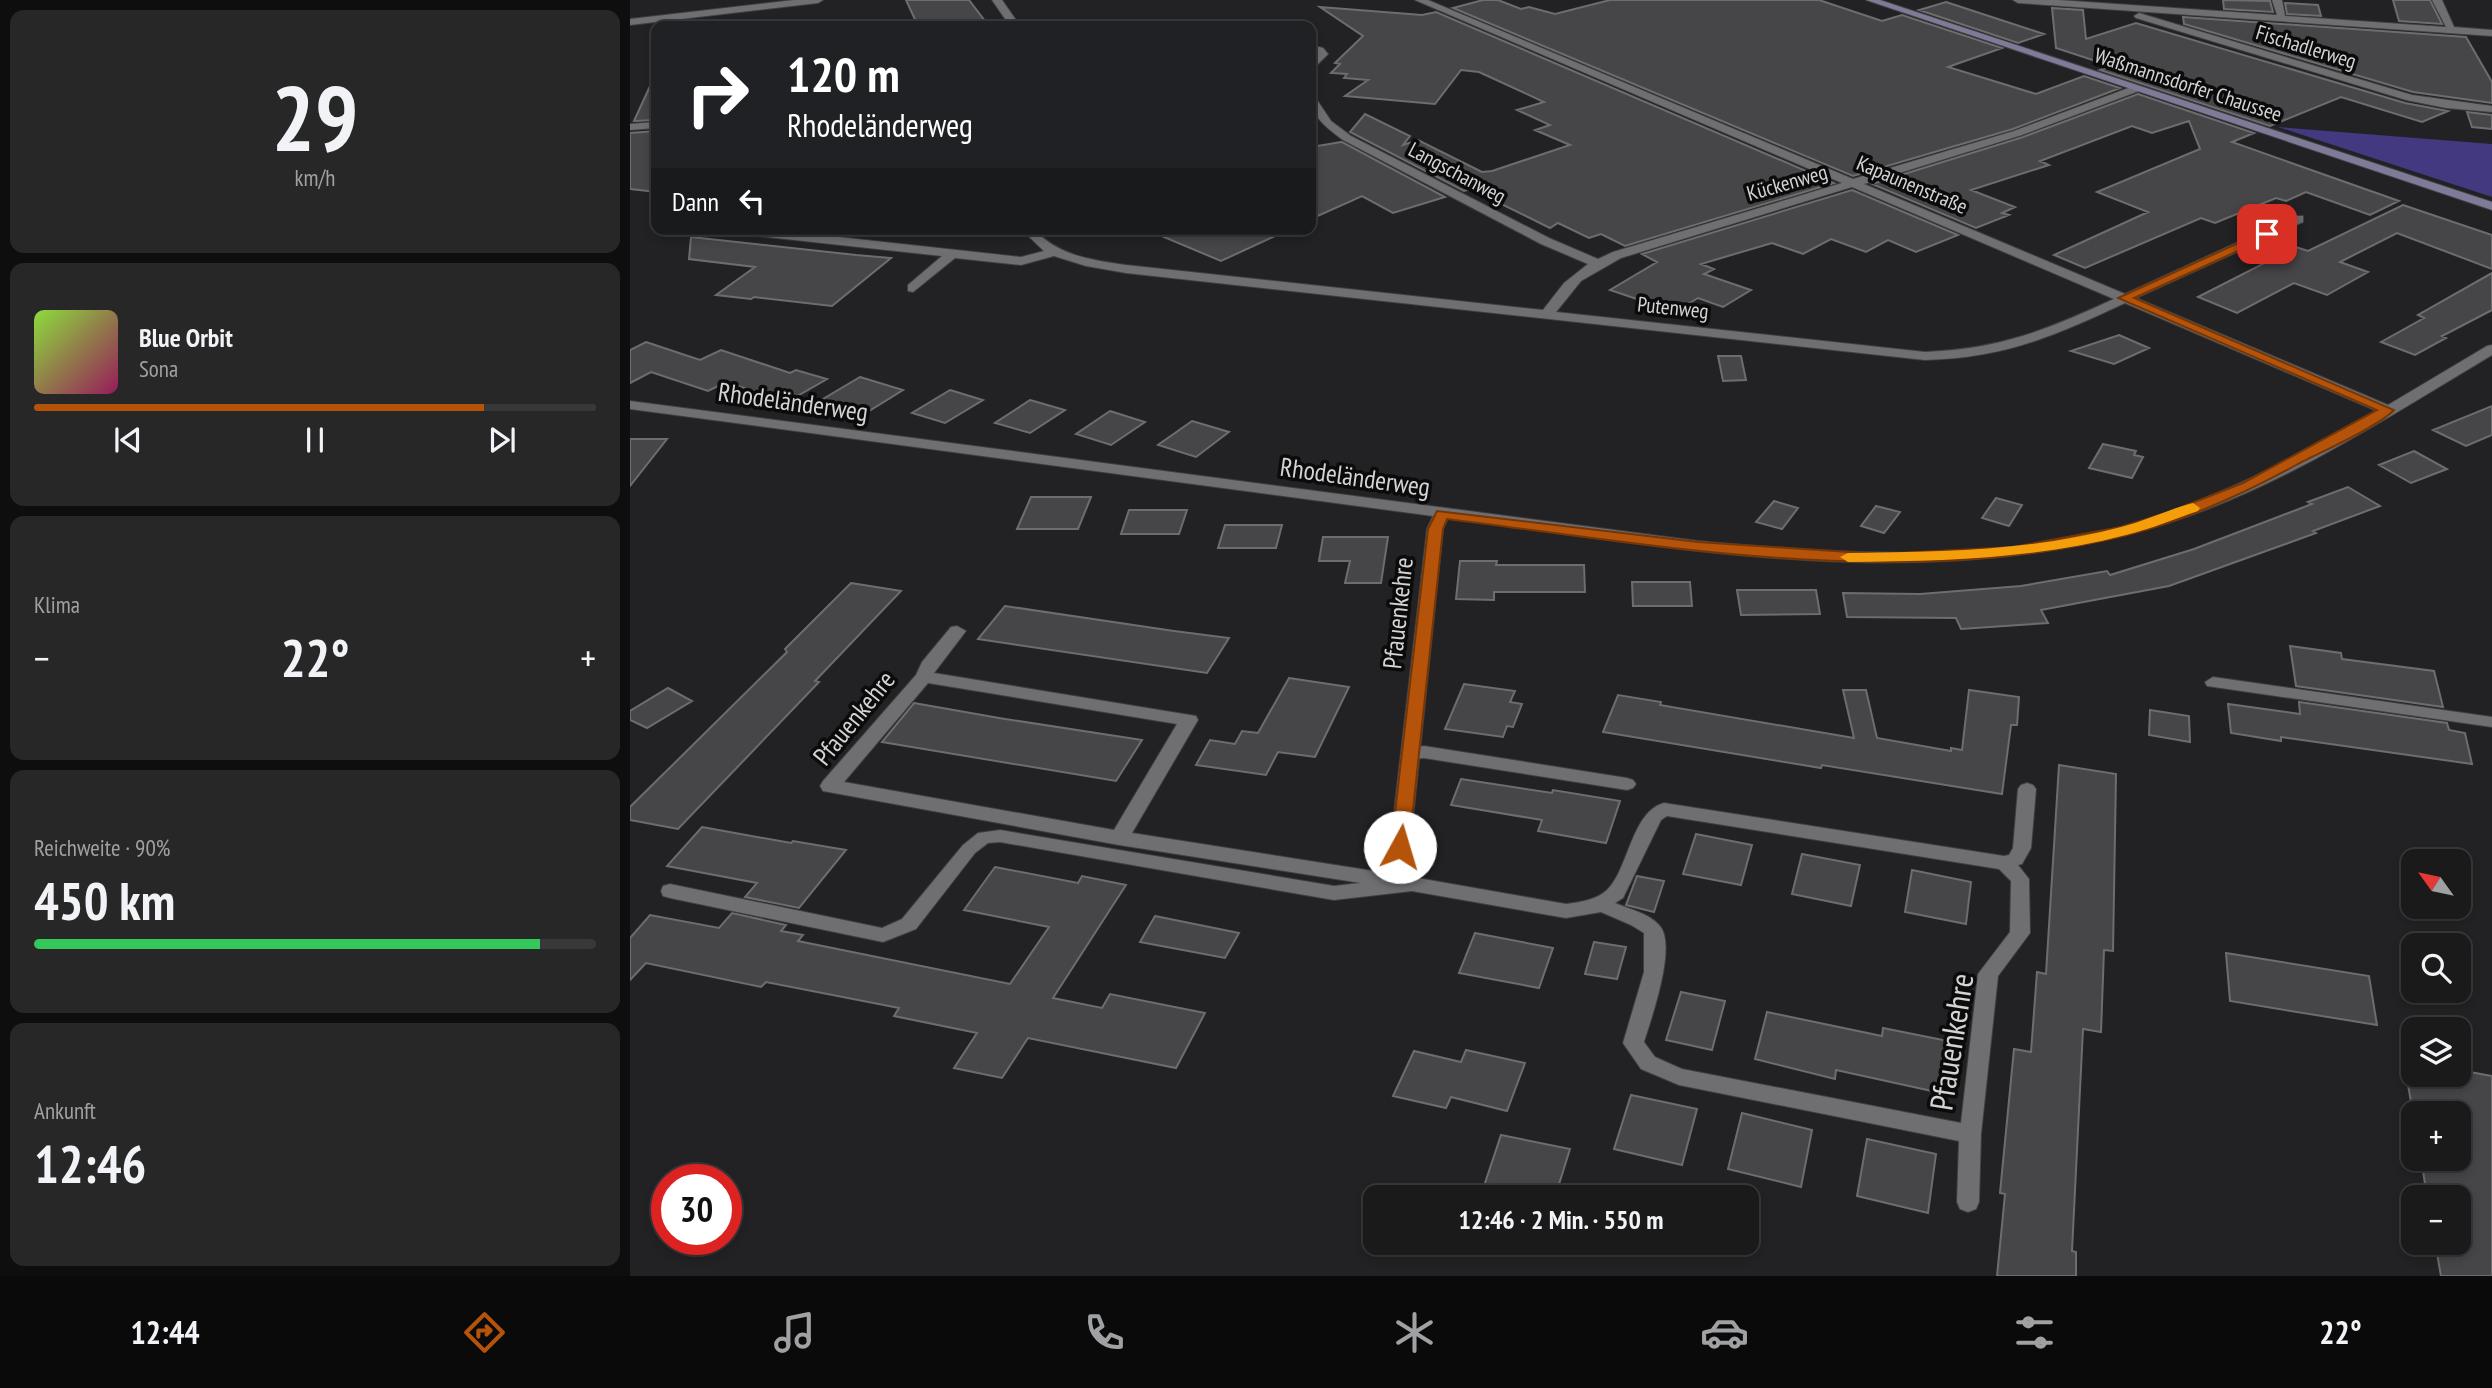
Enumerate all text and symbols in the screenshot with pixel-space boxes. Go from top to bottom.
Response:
street label: Fischadlerweg [2253,18,2360,75]
street label: Waßmannsdorfer Chaussee [2091,41,2285,128]
text: 120 m [787,42,900,106]
icon: right [672,49,763,140]
text: 29 [272,58,359,176]
text: Rhodeländerweg [787,104,973,146]
street label: Langschanweg [1404,136,1511,209]
street label: Kapaunenstraße [1853,149,1972,220]
street label: Kückenweg [1743,158,1830,207]
text: km/h [295,163,335,192]
icon: left [733,182,771,220]
text: Dann [672,185,719,218]
pin [2237,204,2297,264]
icon: arrive [2248,215,2286,253]
street label: Putenweg [1636,290,1710,325]
text: Blue Orbit [139,321,233,354]
text: Sona [139,354,178,383]
street label: Rhodeländerweg [716,375,870,428]
icon: previous [109,421,147,459]
icon: pause [296,421,334,459]
icon: next [483,421,521,459]
street label: Rhodeländerweg [1278,450,1432,503]
street label: Pfauenkehre [1375,555,1420,670]
text: Klima [34,590,80,619]
text: 22° [281,624,349,691]
text: − [34,633,50,682]
text: + [580,633,596,682]
street label: Pfauenkehre [806,664,902,772]
position arrow [1363,810,1437,884]
text: Reichweite · 90% [34,833,170,862]
north arrow [2401,849,2471,919]
map controls [2401,849,2471,1255]
text: 450 km [34,867,175,934]
button: search [2401,933,2471,1003]
street label: Pfauenkehre [1919,970,1983,1113]
button: layers [2401,1017,2471,1087]
text: Ankunft [34,1096,96,1125]
button: + [2401,1101,2471,1171]
text: 12:46 [34,1130,146,1197]
speed limit sign: 30 [651,1164,742,1255]
button: − [2401,1185,2471,1255]
text: 12:46 · 2 Min. · 550 m [1459,1203,1663,1236]
icon: directions [460,1308,509,1357]
icon: music [770,1308,819,1357]
icon: phone [1080,1308,1129,1357]
icon: climate [1390,1308,1439,1357]
icon: car [1700,1308,1749,1357]
icon: filters [2010,1308,2059,1357]
text: 12:44 [130,1311,200,1353]
text: 22° [2319,1311,2362,1353]

